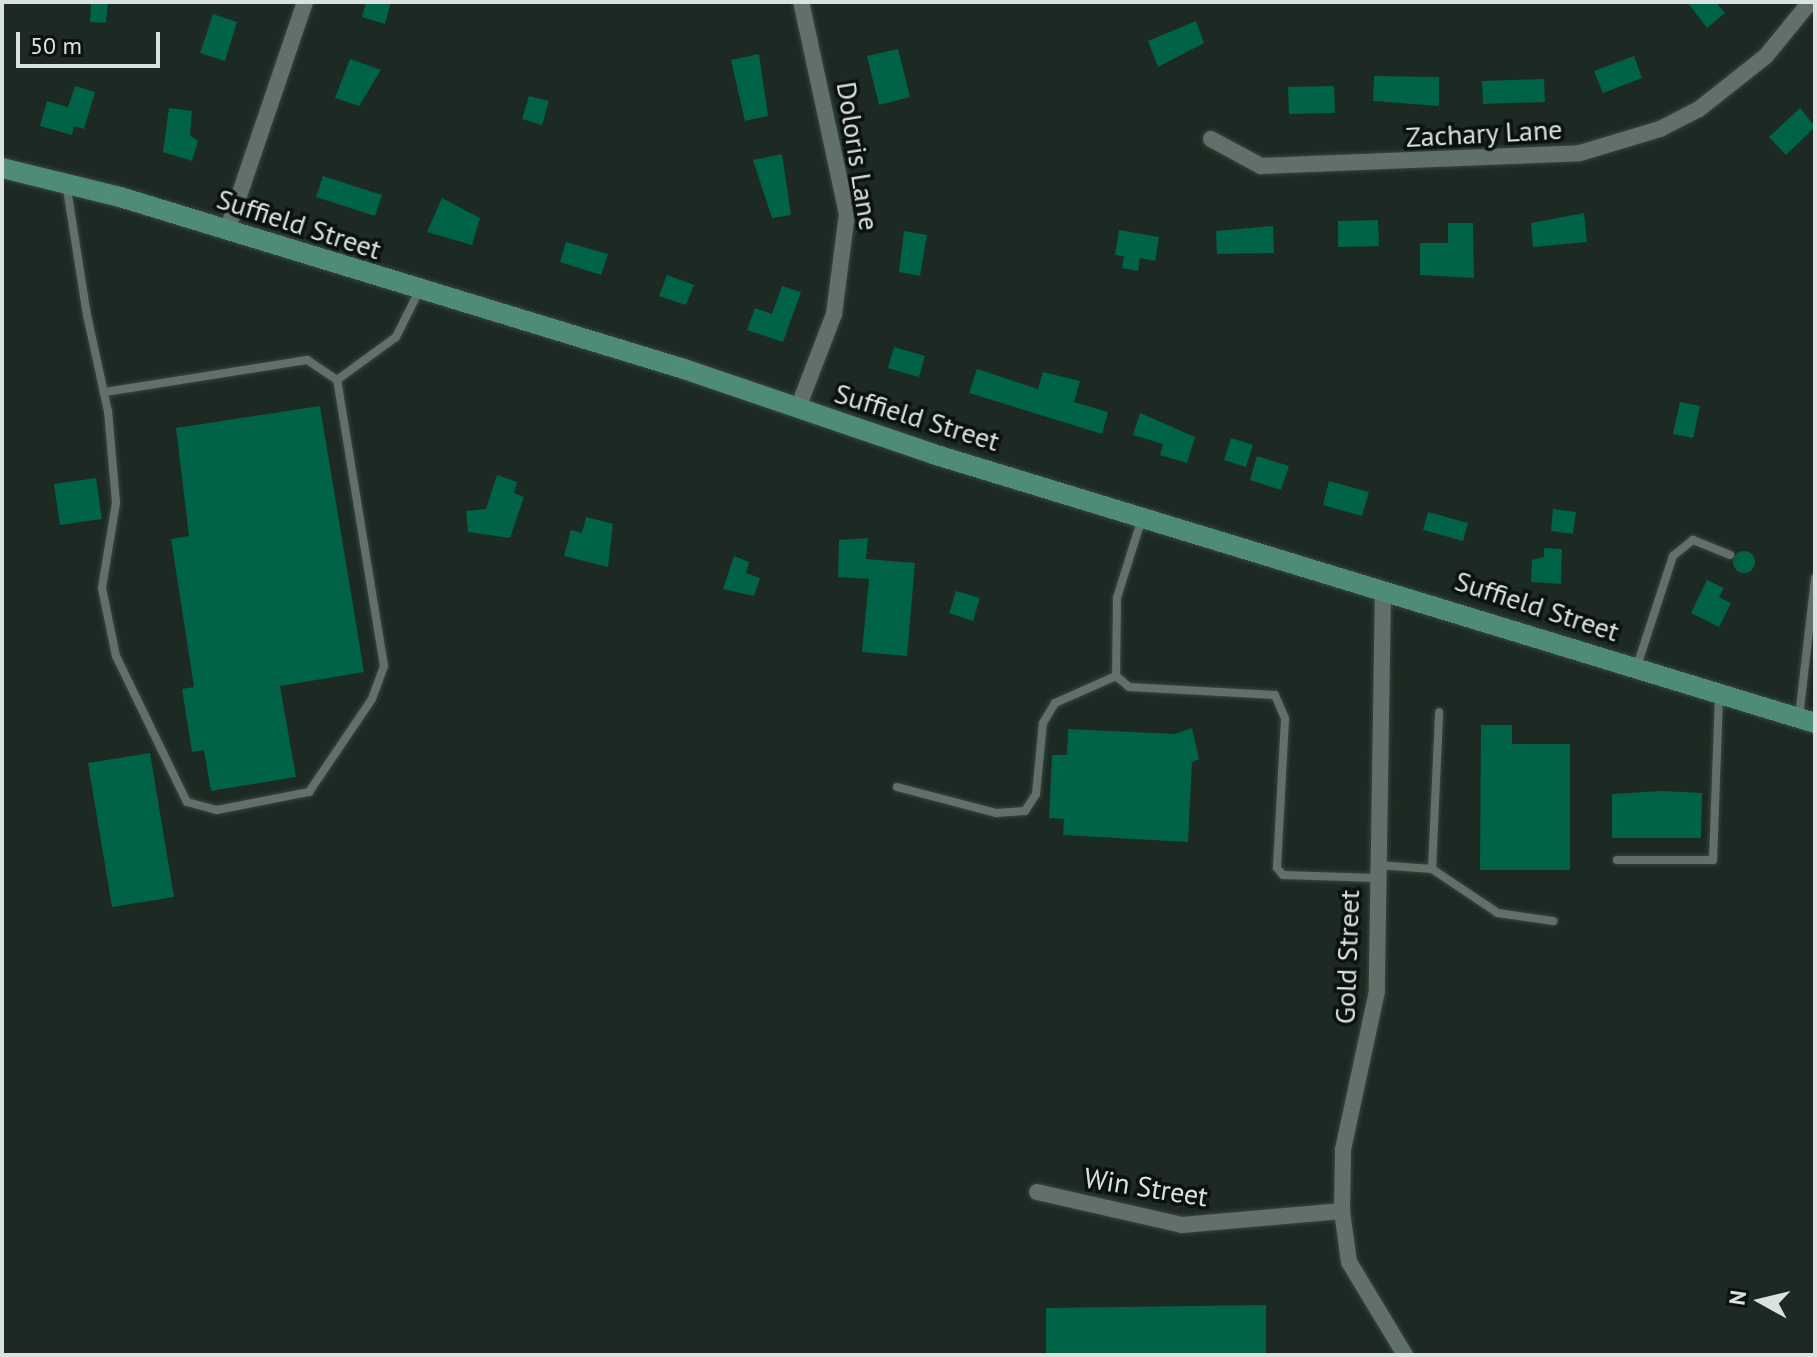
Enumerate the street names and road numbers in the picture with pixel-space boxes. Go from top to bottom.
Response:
street label: Doloris Lane [830,79,886,233]
street label: Zachary Lane [1404,112,1564,154]
street label: Suffield Street [213,182,385,266]
street label: Suffield Street [831,376,1003,458]
street label: Suffield Street [1451,564,1623,648]
street label: Gold Street [1328,889,1366,1025]
street label: Win Street [1082,1161,1210,1213]

